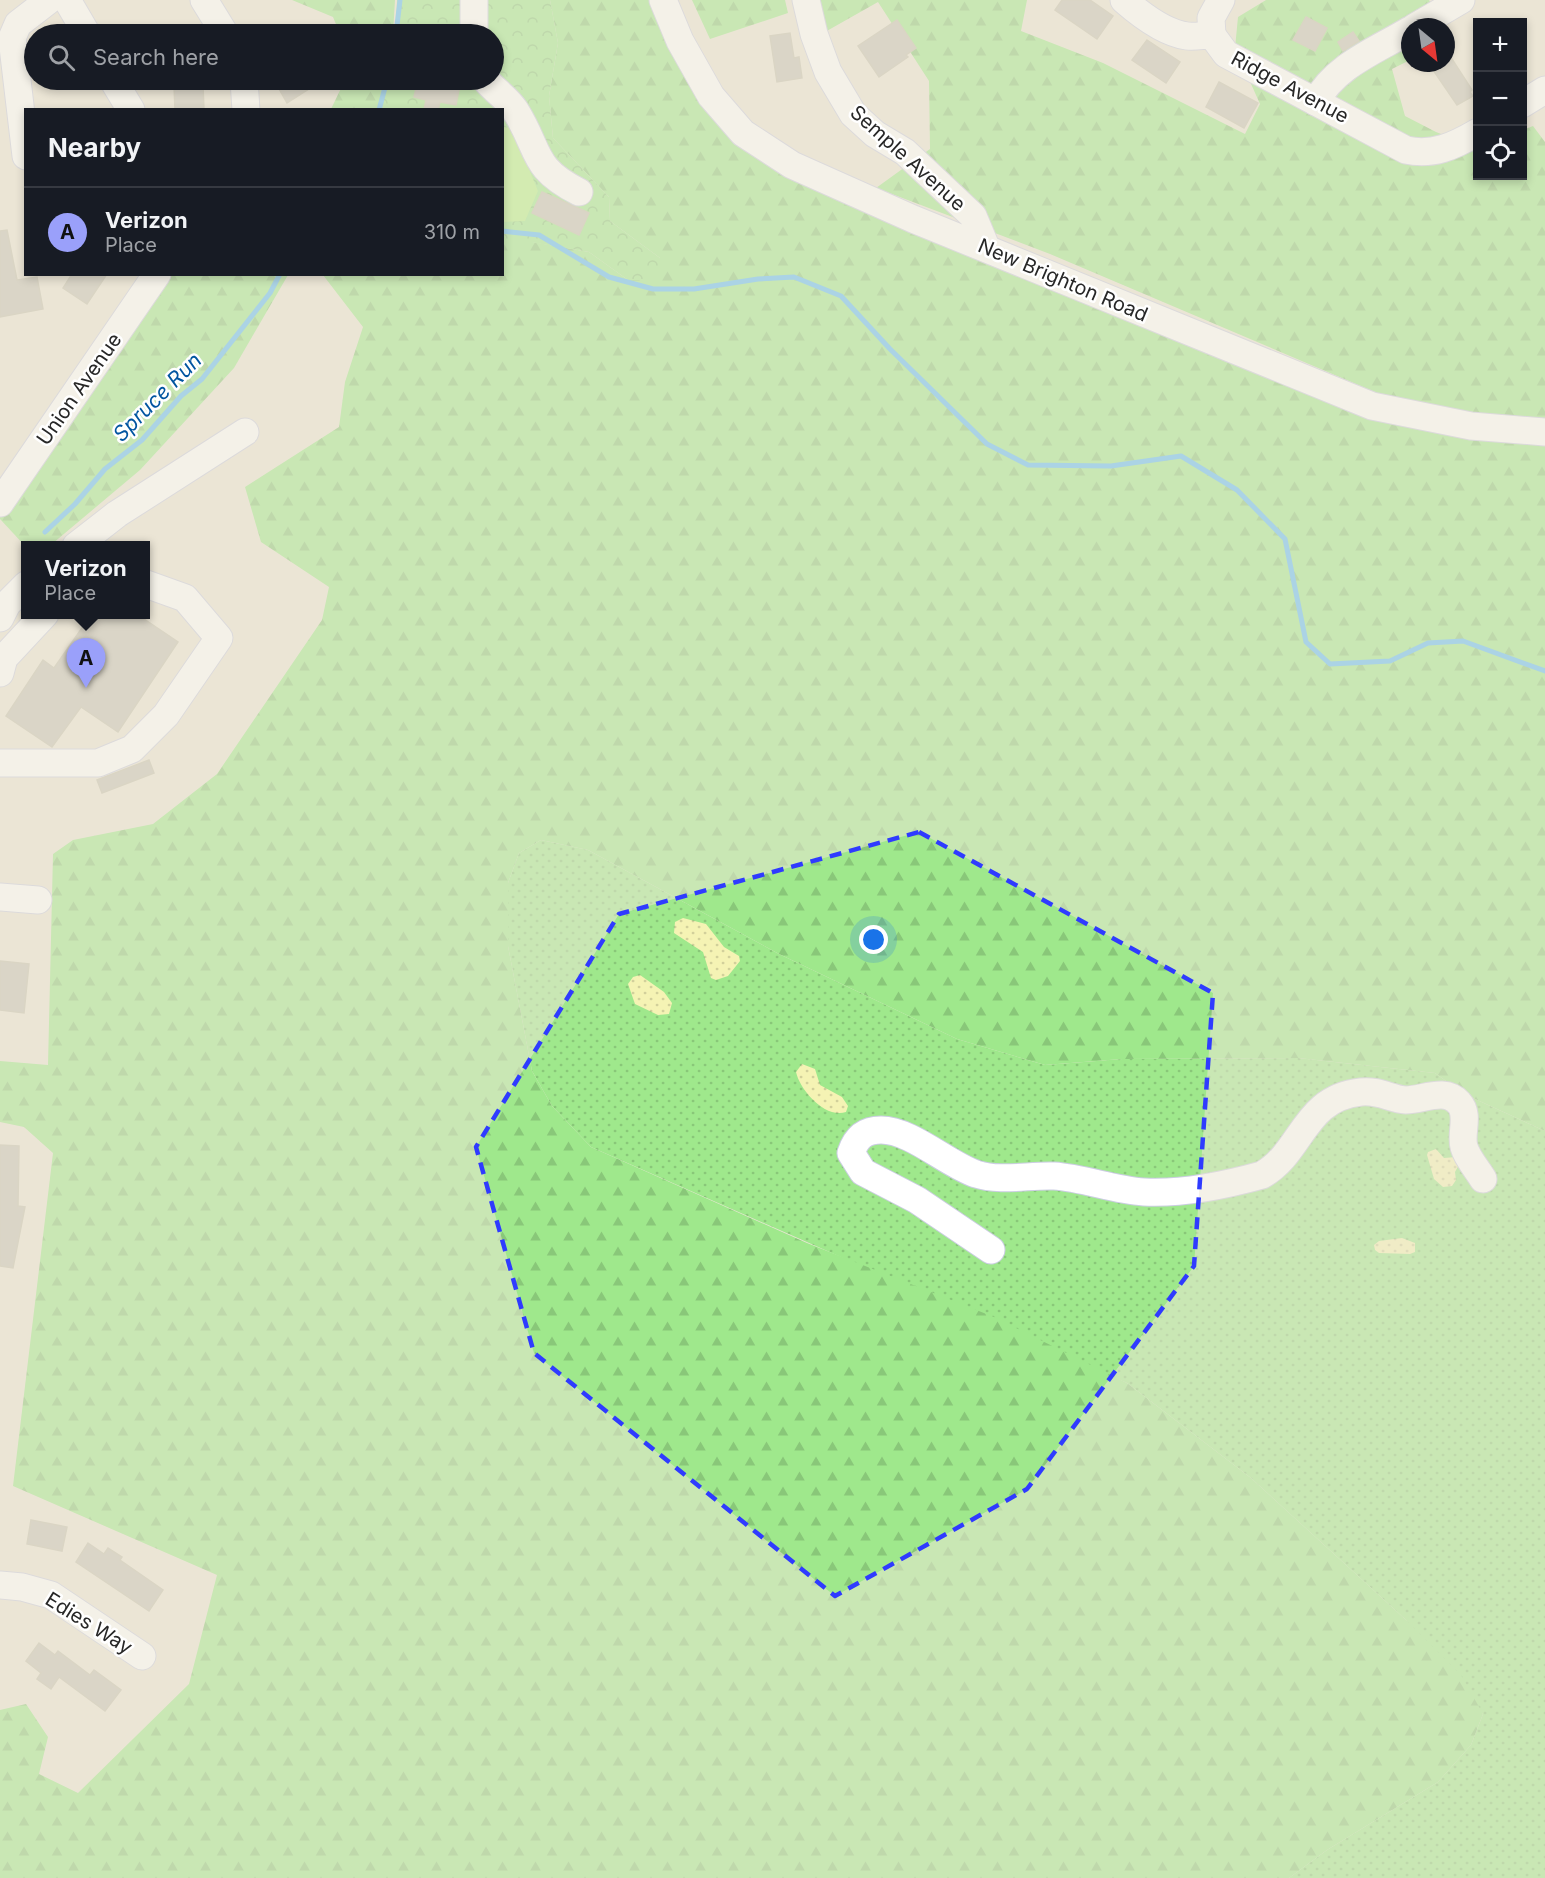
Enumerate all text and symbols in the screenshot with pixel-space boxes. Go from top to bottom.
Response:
north arrow [1401,18,1455,72]
map controls [1473,18,1527,180]
button: + [1473,18,1527,72]
search box [24,24,504,90]
icon: search [45,41,78,74]
text: Search here [93,44,219,70]
street label: Ridge Avenue [1227,46,1353,128]
button: − [1473,72,1527,126]
street label: Semple Avenue [845,100,971,216]
button: locate [1473,126,1527,180]
text: Nearby [48,132,141,163]
text: Verizon [105,207,188,233]
text: A [60,220,75,244]
text: 310 m [424,220,480,244]
text: Place [105,233,157,257]
street label: New Brighton Road [974,233,1152,327]
street label: Union Avenue [32,328,126,450]
water label: Spruce Run [107,347,207,447]
popup [21,541,150,619]
text: Verizon [44,555,127,581]
text: Place [44,581,96,605]
pin: A [66,638,106,688]
your location [859,925,888,954]
street label: Edies Way [41,1587,137,1659]

